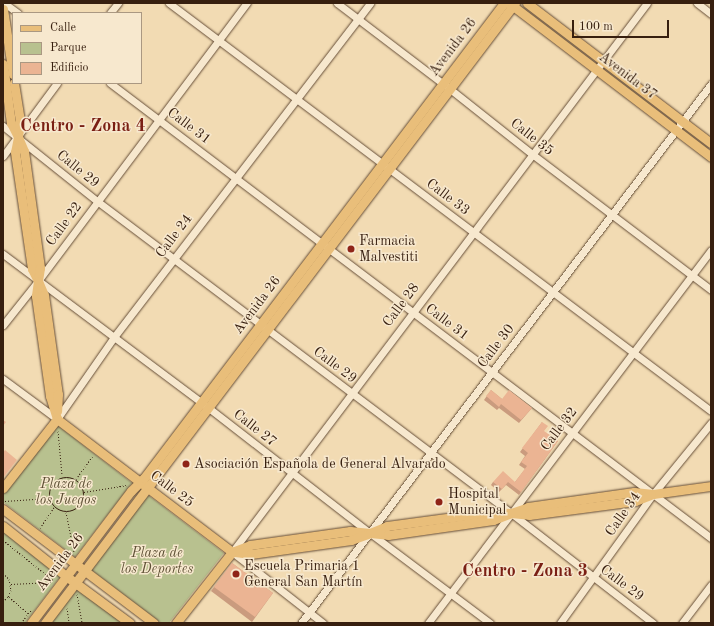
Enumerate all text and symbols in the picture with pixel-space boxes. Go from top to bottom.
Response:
legend [12,12,142,84]
scale bar [574,12,671,38]
street label: Avenida 26 [426,15,480,79]
text: 100 m [579,21,613,33]
text: Calle [50,22,76,34]
text: Parque [50,42,86,54]
street label: Avenida 37 [596,49,660,103]
text: Edificio [50,62,89,74]
street label: Calle 31 [164,104,214,148]
district label: Centro - Zona 4 [20,115,146,137]
street label: Calle 35 [507,115,557,159]
street label: Calle 29 [53,147,103,191]
street label: Calle 33 [423,175,473,219]
street label: Calle 22 [42,199,86,249]
street label: Calle 24 [152,211,196,261]
place label: Farmacia Malvestiti [359,233,418,266]
marker: Farmacia Malvestiti [346,244,356,254]
street label: Avenida 26 [230,273,284,337]
street label: Calle 28 [379,280,423,330]
street label: Calle 31 [422,300,472,344]
street label: Calle 30 [474,321,518,371]
street label: Calle 29 [310,343,360,387]
street label: Calle 32 [537,404,581,454]
street label: Calle 27 [230,406,280,450]
place label: Asociación Española de General Alvarado [194,456,446,472]
marker: Asociación Española de General Alvarado [181,459,191,469]
street label: Calle 25 [147,467,197,511]
park label: Plaza de los Juegos [36,476,96,508]
place label: Hospital Municipal [448,486,506,518]
street label: Calle 34 [602,489,644,539]
marker: Hospital Municipal [433,496,445,508]
street label: Avenida 26 [33,530,87,594]
park label: Plaza de los Deportes [121,545,193,578]
place label: Escuela Primaria 1 General San Martín [244,558,363,590]
district label: Centro - Zona 3 [462,560,588,582]
street label: Calle 29 [597,561,647,605]
marker: Escuela Primaria 1 General San Martín [231,569,241,579]

